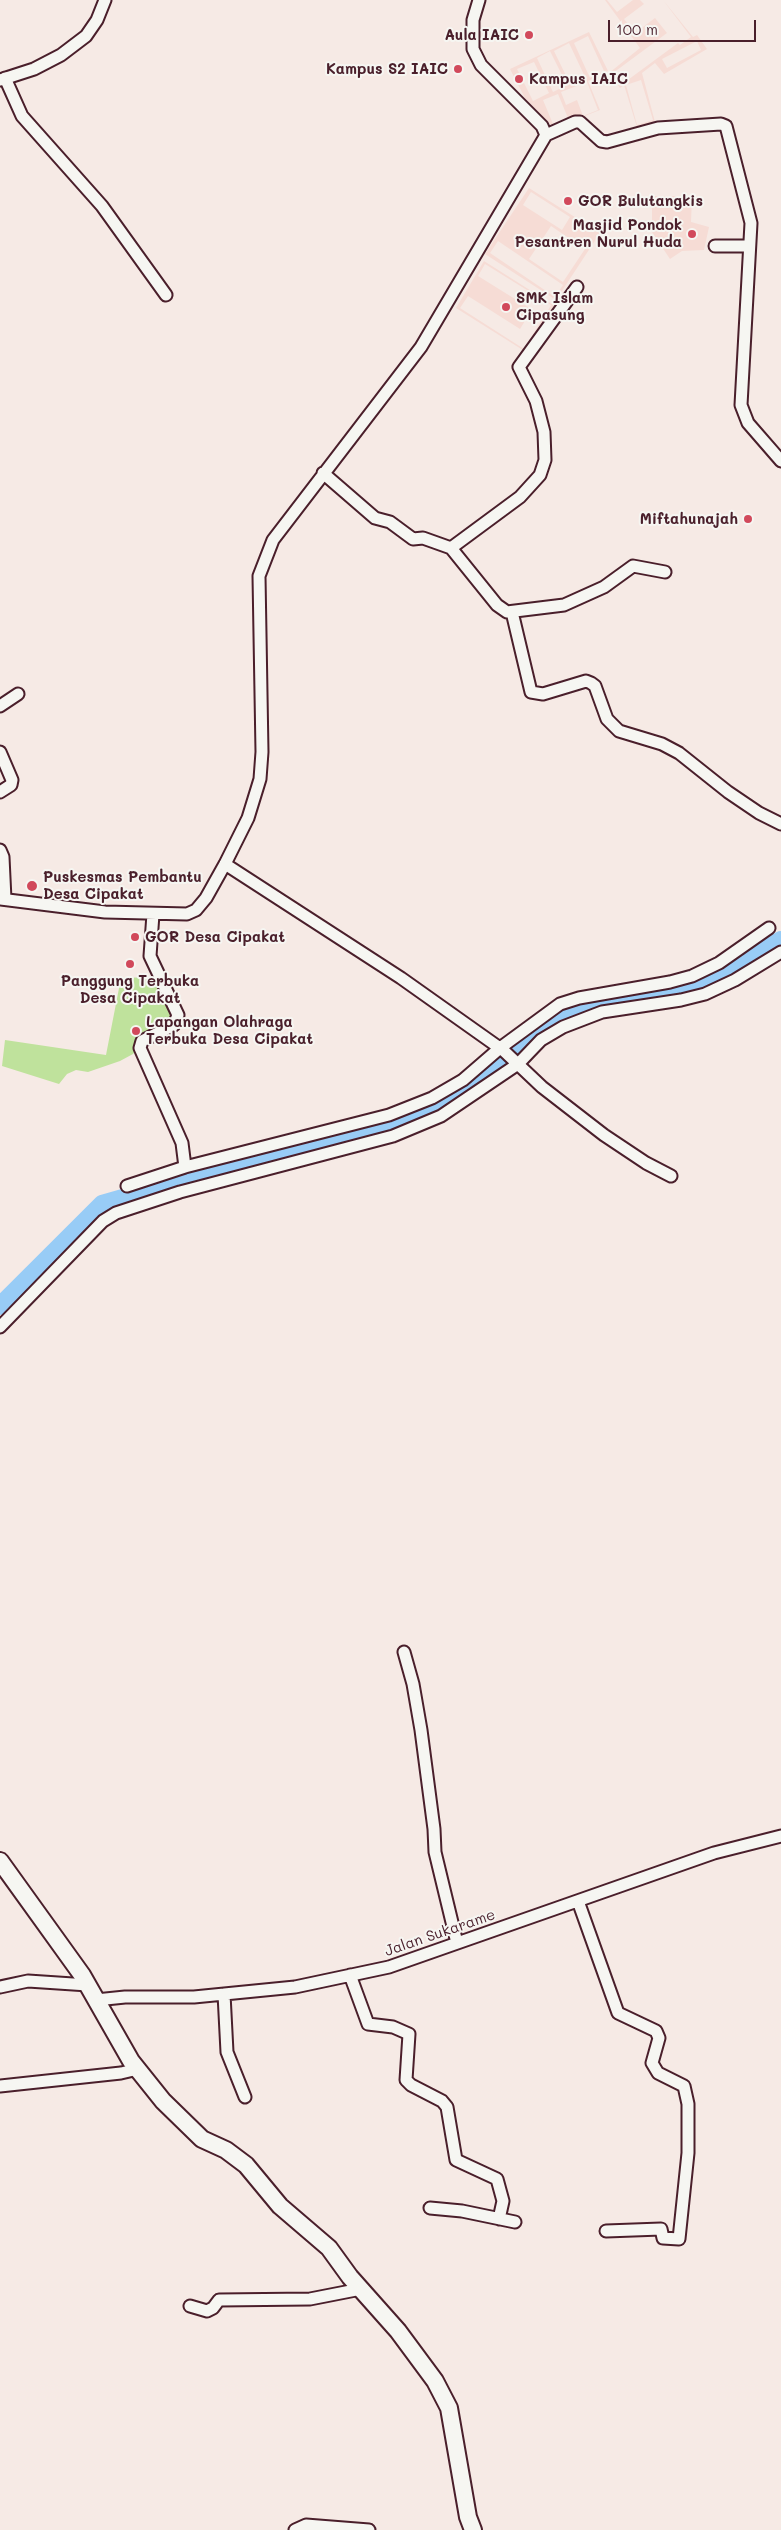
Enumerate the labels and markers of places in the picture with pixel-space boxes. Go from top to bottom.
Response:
place label: Aula IAIC [444,26,519,44]
marker: Aula IAIC [523,29,535,41]
place label: Kampus S2 IAIC [326,60,448,78]
marker: Kampus S2 IAIC [452,63,464,75]
place label: Kampus IAIC [529,70,628,88]
marker: Kampus IAIC [513,73,525,85]
place label: GOR Bulutangkis [578,192,703,210]
marker: GOR Bulutangkis [562,195,574,207]
place label: Masjid Pondok Pesantren Nurul Huda [515,216,682,251]
marker: Masjid Pondok Pesantren Nurul Huda [686,228,698,240]
place label: SMK Islam Cipasung [516,289,593,324]
marker: SMK Islam Cipasung [500,301,512,313]
place label: Miftahunajah [640,510,738,528]
marker: Miftahunajah [742,513,754,525]
place label: Puskesmas Pembantu Desa Cipakat [43,868,202,903]
marker: Puskesmas Pembantu Desa Cipakat [25,879,39,893]
place label: GOR Desa Cipakat [145,928,285,946]
marker: GOR Desa Cipakat [129,931,141,943]
marker: Panggung Terbuka Desa Cipakat [124,958,136,970]
place label: Panggung Terbuka Desa Cipakat [61,972,199,1007]
place label: Lapangan Olahraga Terbuka Desa Cipakat [146,1013,313,1048]
marker: Lapangan Olahraga Terbuka Desa Cipakat [130,1025,142,1037]

